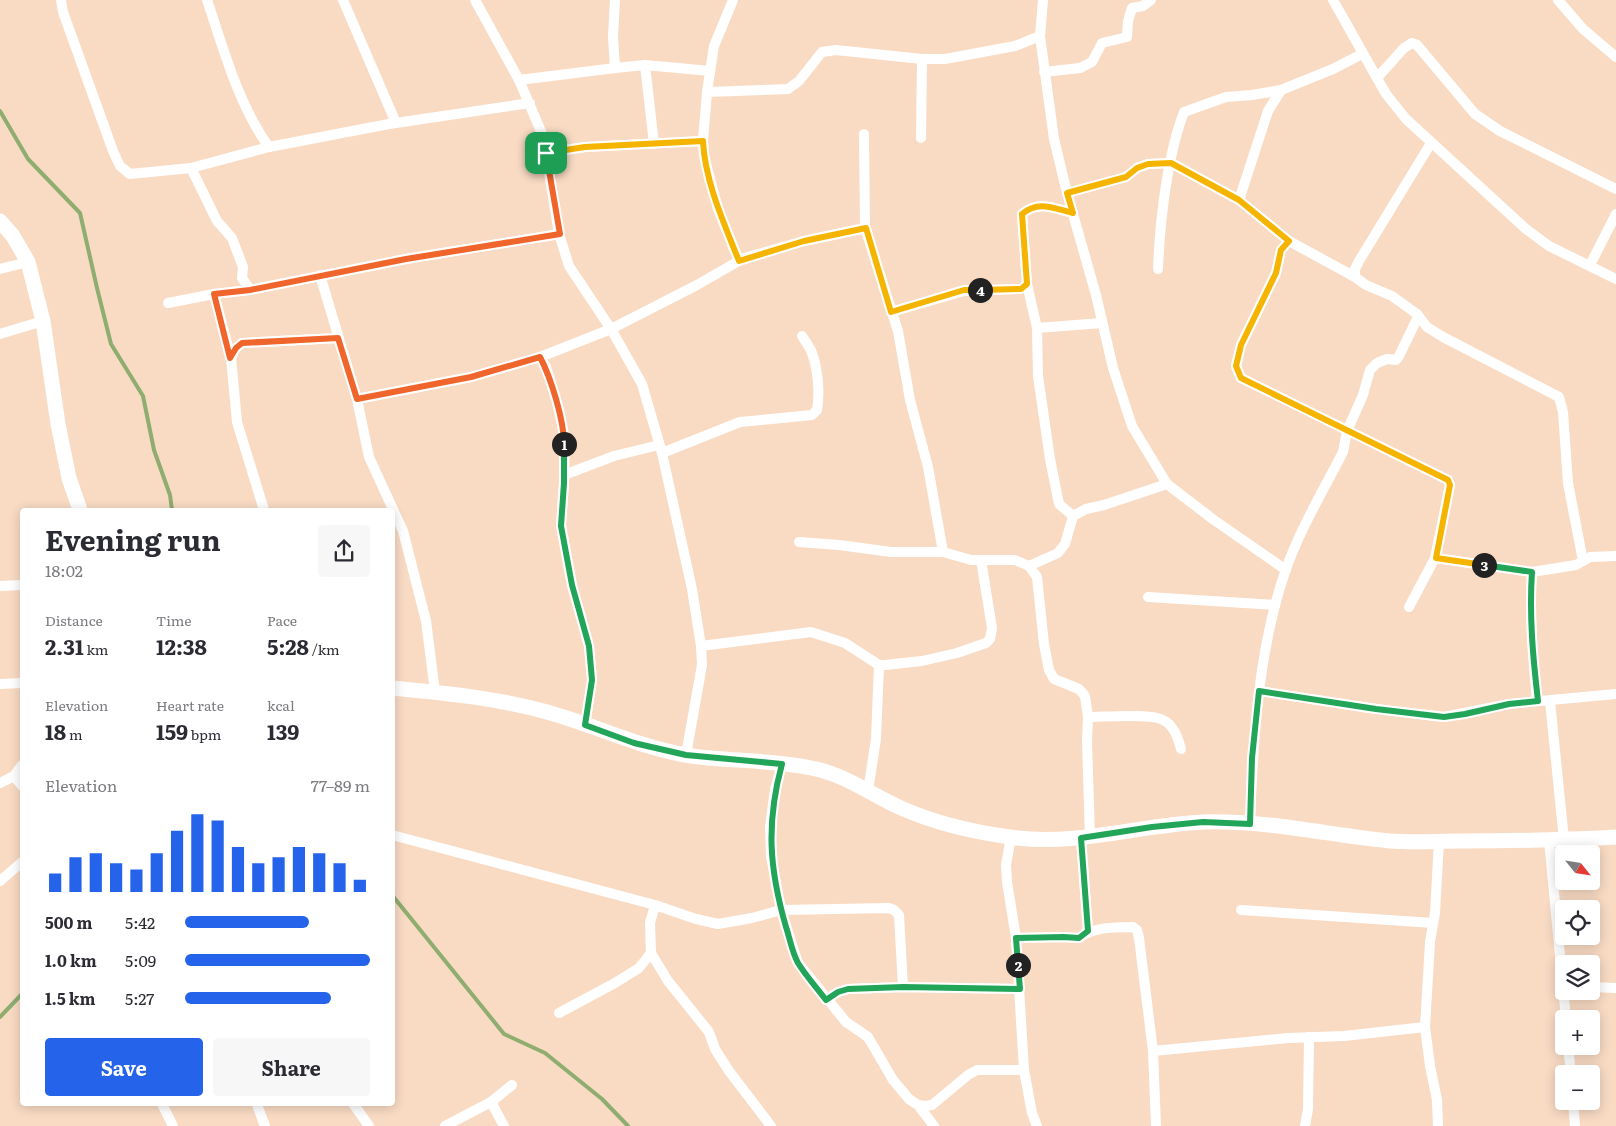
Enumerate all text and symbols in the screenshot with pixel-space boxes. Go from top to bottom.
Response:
pin [525,132,567,174]
icon: arrive [532,139,560,167]
pin: 4 [968,278,992,302]
text: 4 [976,280,985,300]
pin: 1 [552,432,576,456]
text: 1 [562,434,567,454]
text: Evening run [45,518,221,560]
button: share [318,525,370,577]
pin: 3 [1472,552,1496,578]
text: 3 [1481,555,1488,575]
text: 18:02 [45,558,83,582]
text: Distance [45,610,103,630]
text: Time [156,610,192,630]
text: Pace [267,610,297,630]
text: 2.31 [45,630,84,661]
text: 12:38 [156,630,207,661]
text: 5:28 [267,630,309,661]
text: km [84,639,108,659]
text: /km [309,639,340,659]
text: Elevation [45,695,108,715]
text: Heart rate [156,695,224,715]
text: kcal [267,695,295,715]
text: 18 [45,715,66,746]
text: 159 [156,715,188,746]
text: 139 [267,715,299,746]
text: m [66,724,82,744]
text: bpm [188,724,221,744]
text: Elevation [45,773,117,797]
text: 77–89 m [311,773,370,797]
north arrow [1555,845,1600,890]
map controls [1555,845,1600,1110]
button: locate [1555,900,1600,945]
text: 500 m [45,910,93,934]
text: 5:42 [125,910,155,934]
text: 1.0 km [45,948,97,972]
text: 5:09 [125,948,156,972]
pin: 2 [1006,952,1030,978]
text: 2 [1015,955,1022,975]
button: layers [1555,955,1600,1000]
text: 1.5 km [45,986,95,1010]
text: 5:27 [125,986,154,1010]
button: + [1555,1010,1600,1055]
button: Save [45,1038,203,1096]
button: Share [213,1038,370,1096]
button: − [1555,1065,1600,1110]

